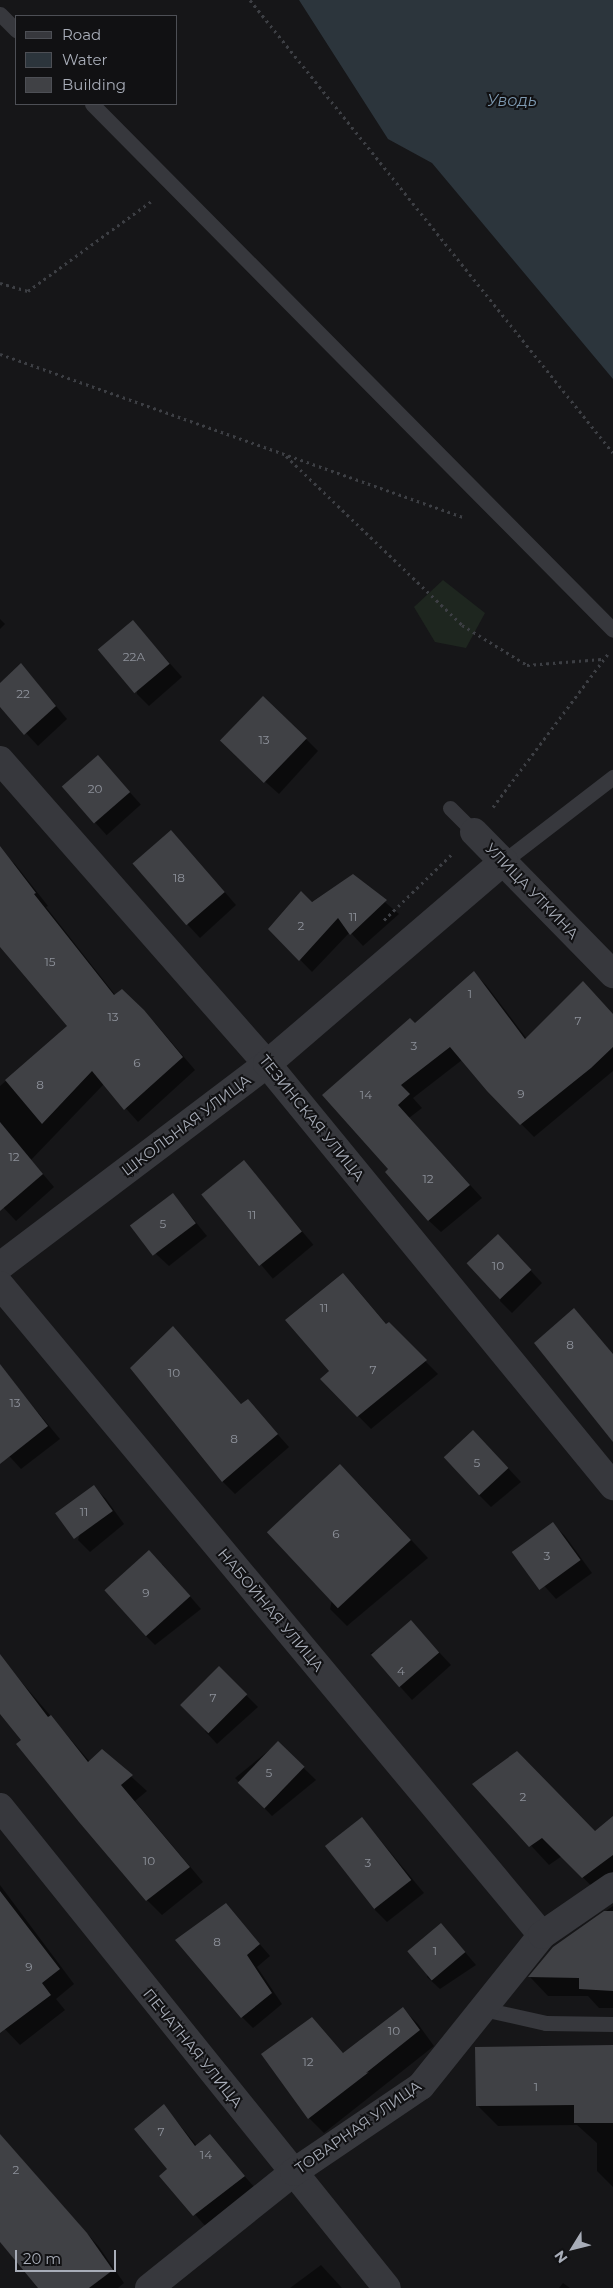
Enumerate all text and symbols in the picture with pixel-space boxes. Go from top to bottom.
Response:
legend [15,15,178,105]
text: Road [62,25,101,44]
text: Water [62,50,108,69]
text: Building [62,75,126,94]
water label: Уводь [487,91,537,111]
house number: 22А [123,650,145,664]
house number: 22 [16,687,30,701]
house number: 13 [258,733,270,747]
house number: 20 [88,782,102,796]
street label: УЛИЦА УТКИНА [482,839,582,943]
house number: 18 [173,871,185,885]
house number: 11 [349,910,357,924]
house number: 2 [298,919,304,933]
house number: 15 [44,955,56,969]
house number: 1 [468,987,472,1001]
house number: 13 [107,1010,119,1024]
house number: 7 [574,1014,582,1028]
house number: 3 [411,1039,417,1053]
street label: ТЕЗИНСКАЯ УЛИЦА [256,1051,368,1185]
house number: 6 [133,1056,141,1070]
street label: ШКОЛЬНАЯ УЛИЦА [118,1071,254,1179]
house number: 8 [36,1078,44,1092]
house number: 9 [517,1087,525,1101]
house number: 14 [360,1088,372,1102]
house number: 12 [8,1150,20,1164]
house number: 12 [422,1172,434,1186]
house number: 11 [248,1208,256,1222]
house number: 5 [160,1217,166,1231]
house number: 10 [492,1259,504,1273]
house number: 11 [320,1301,328,1315]
house number: 8 [566,1338,574,1352]
house number: 7 [369,1363,377,1377]
house number: 10 [168,1366,180,1380]
house number: 13 [9,1396,21,1410]
house number: 8 [230,1432,238,1446]
house number: 5 [474,1456,480,1470]
house number: 11 [80,1505,88,1519]
house number: 6 [332,1527,340,1541]
street label: НАБОЙНАЯ УЛИЦА [214,1545,328,1675]
house number: 3 [544,1549,550,1563]
house number: 9 [142,1586,150,1600]
house number: 4 [397,1664,405,1678]
house number: 7 [209,1691,217,1705]
house number: 5 [266,1766,272,1780]
house number: 2 [520,1790,526,1804]
house number: 10 [143,1854,155,1868]
house number: 3 [365,1856,371,1870]
house number: 8 [213,1935,221,1949]
house number: 1 [433,1944,437,1958]
house number: 9 [25,1960,33,1974]
street label: ПЕЧАТНАЯ УЛИЦА [139,1985,247,2111]
house number: 10 [388,2024,400,2038]
house number: 12 [302,2055,314,2069]
street label: ТОВАРНАЯ УЛИЦА [292,2077,424,2177]
house number: 1 [534,2080,538,2094]
house number: 7 [157,2125,165,2139]
house number: 14 [200,2148,212,2162]
house number: 2 [13,2163,19,2177]
north arrow [548,2223,598,2273]
scale bar [18,2240,119,2272]
text: N [550,2247,571,2267]
text: 20 m [23,2249,61,2268]

